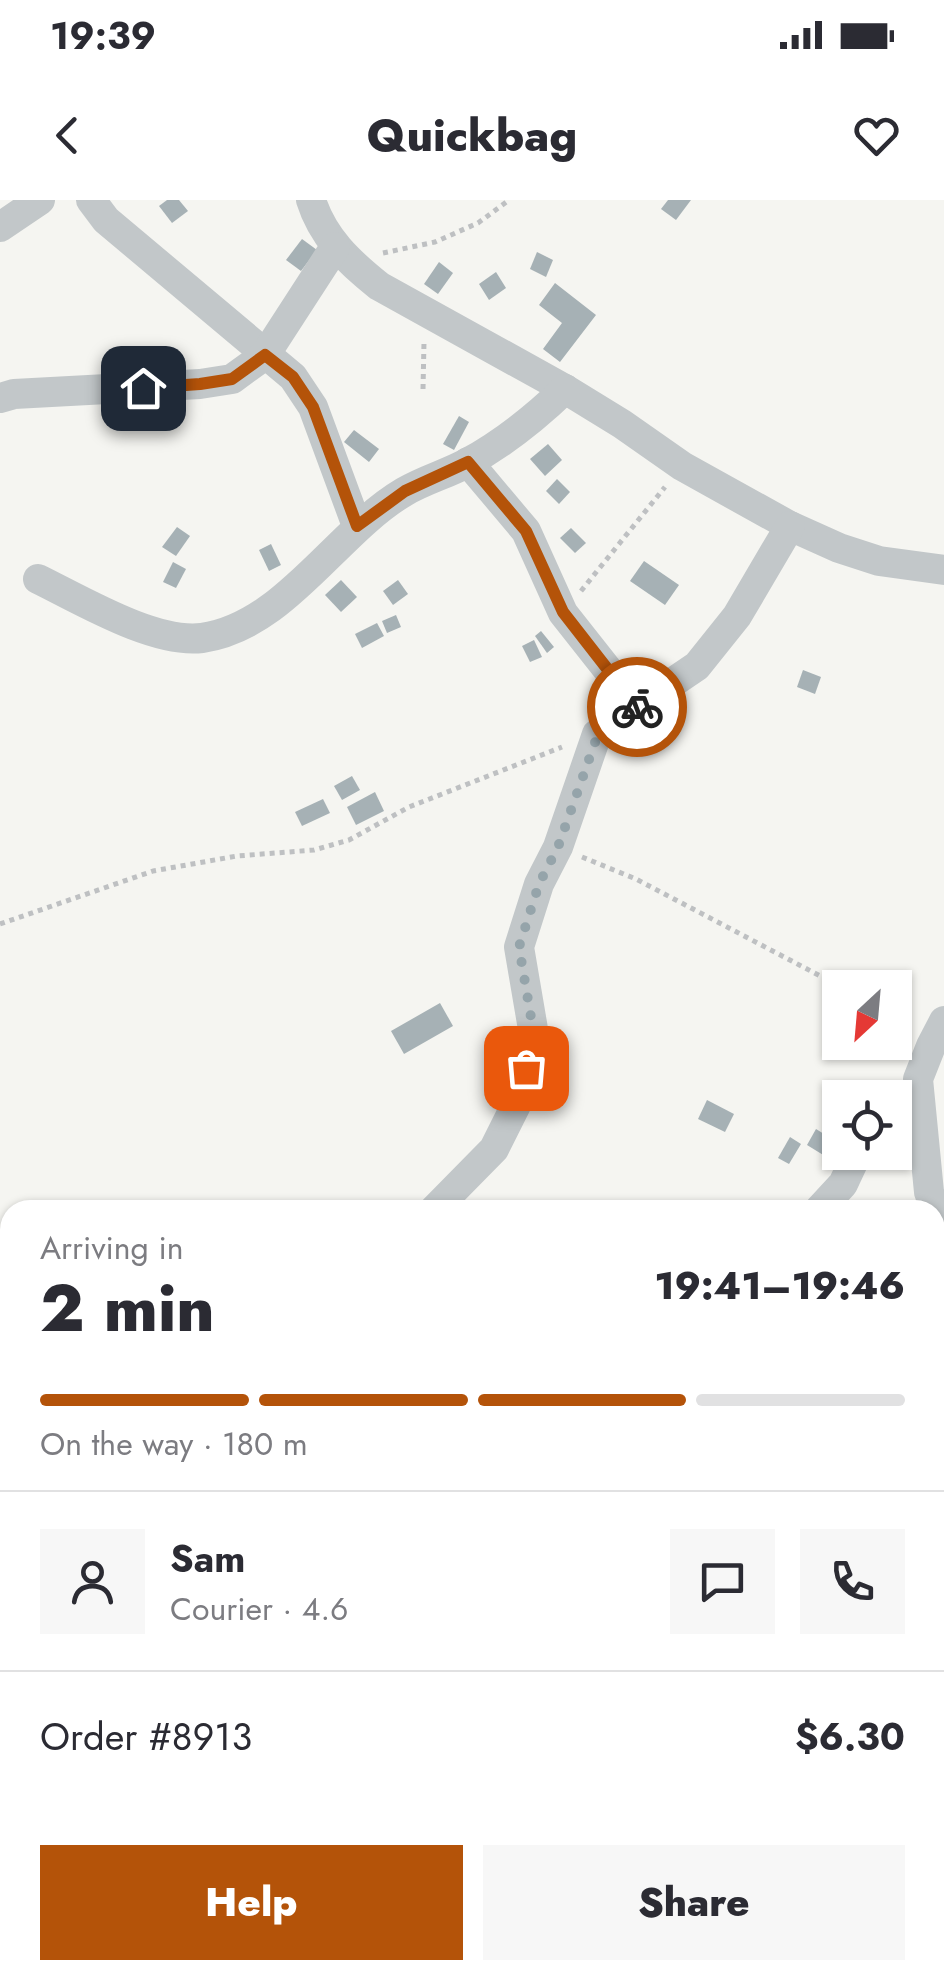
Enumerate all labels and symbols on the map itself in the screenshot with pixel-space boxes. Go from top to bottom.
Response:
pin [101,346,186,431]
courier [587,657,687,757]
north arrow [822,970,912,1060]
pin [484,1026,569,1111]

